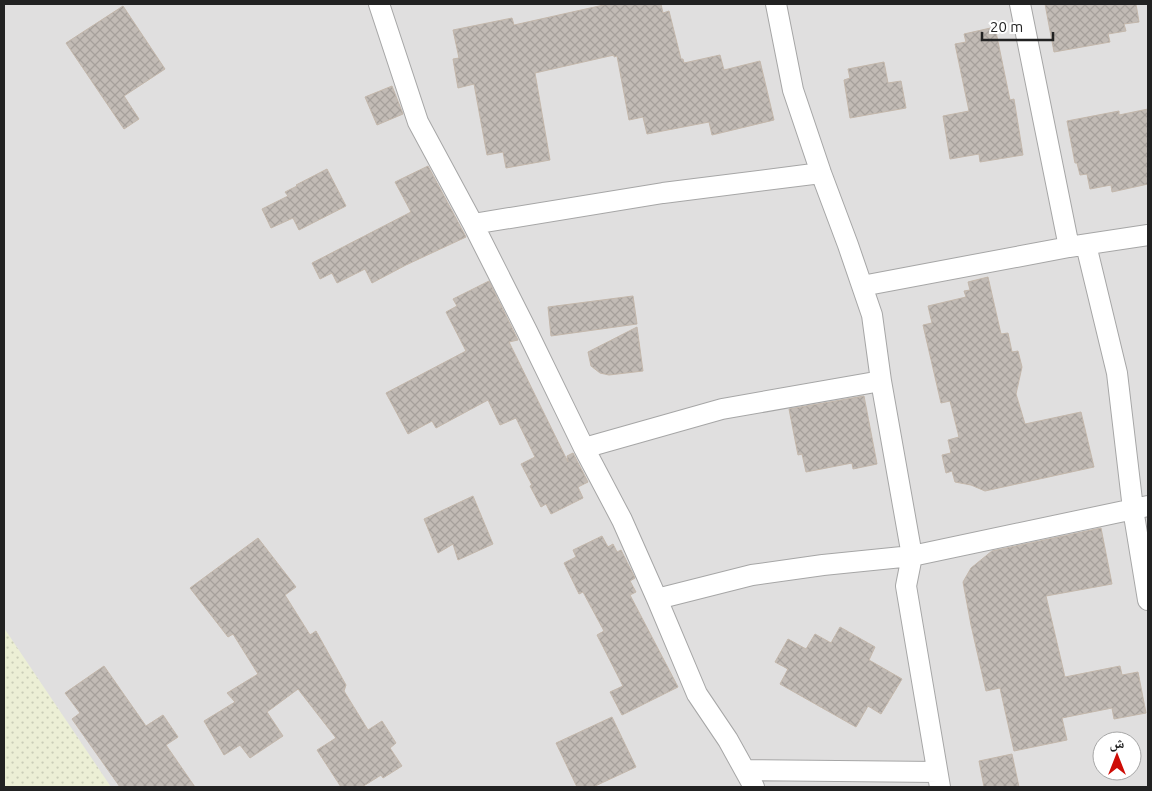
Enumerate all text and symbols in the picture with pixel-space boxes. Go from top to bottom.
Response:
scale bar [982,10,1053,42]
text: 20 m [990,18,1023,35]
north arrow [1092,731,1142,781]
text: ش [1110,735,1125,752]

